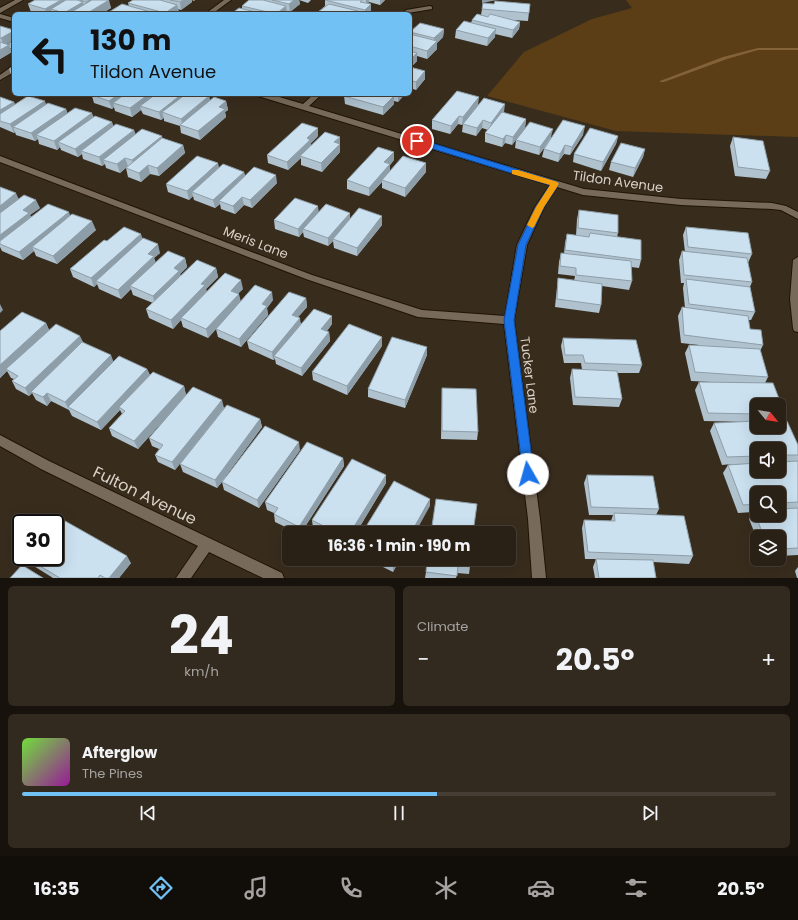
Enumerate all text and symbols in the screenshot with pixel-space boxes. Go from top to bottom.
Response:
text: 130 m [90,21,171,60]
icon: left [24,28,76,80]
text: Tildon Avenue [90,59,216,84]
pin [400,124,434,158]
icon: arrive [406,130,428,152]
street label: Tildon Avenue [571,166,664,197]
street label: Meris Lane [221,221,291,264]
street label: Tucker Lane [515,336,544,414]
north arrow [750,398,786,434]
map controls [750,398,786,566]
button: sound [750,442,786,478]
position arrow [507,453,549,495]
street label: Fulton Avenue [89,460,201,531]
button: search [750,486,786,522]
speed limit sign: 30 [12,514,64,566]
button: layers [750,530,786,566]
text: 16:36 · 1 min · 190 m [328,535,470,556]
text: 24 [169,599,234,672]
text: Climate [417,617,468,636]
text: 20.5° [556,638,634,681]
text: − [417,644,429,675]
text: + [761,644,776,675]
text: km/h [184,662,219,681]
text: Afterglow [82,742,157,763]
text: The Pines [82,764,143,783]
icon: previous [137,802,159,824]
icon: pause [388,802,410,824]
icon: next [639,802,661,824]
icon: directions [147,874,175,902]
icon: music [242,874,270,902]
icon: phone [337,874,365,902]
icon: climate [432,874,460,902]
icon: car [527,874,555,902]
icon: filters [622,874,650,902]
text: 16:35 [34,876,79,901]
text: 20.5° [717,876,764,901]

